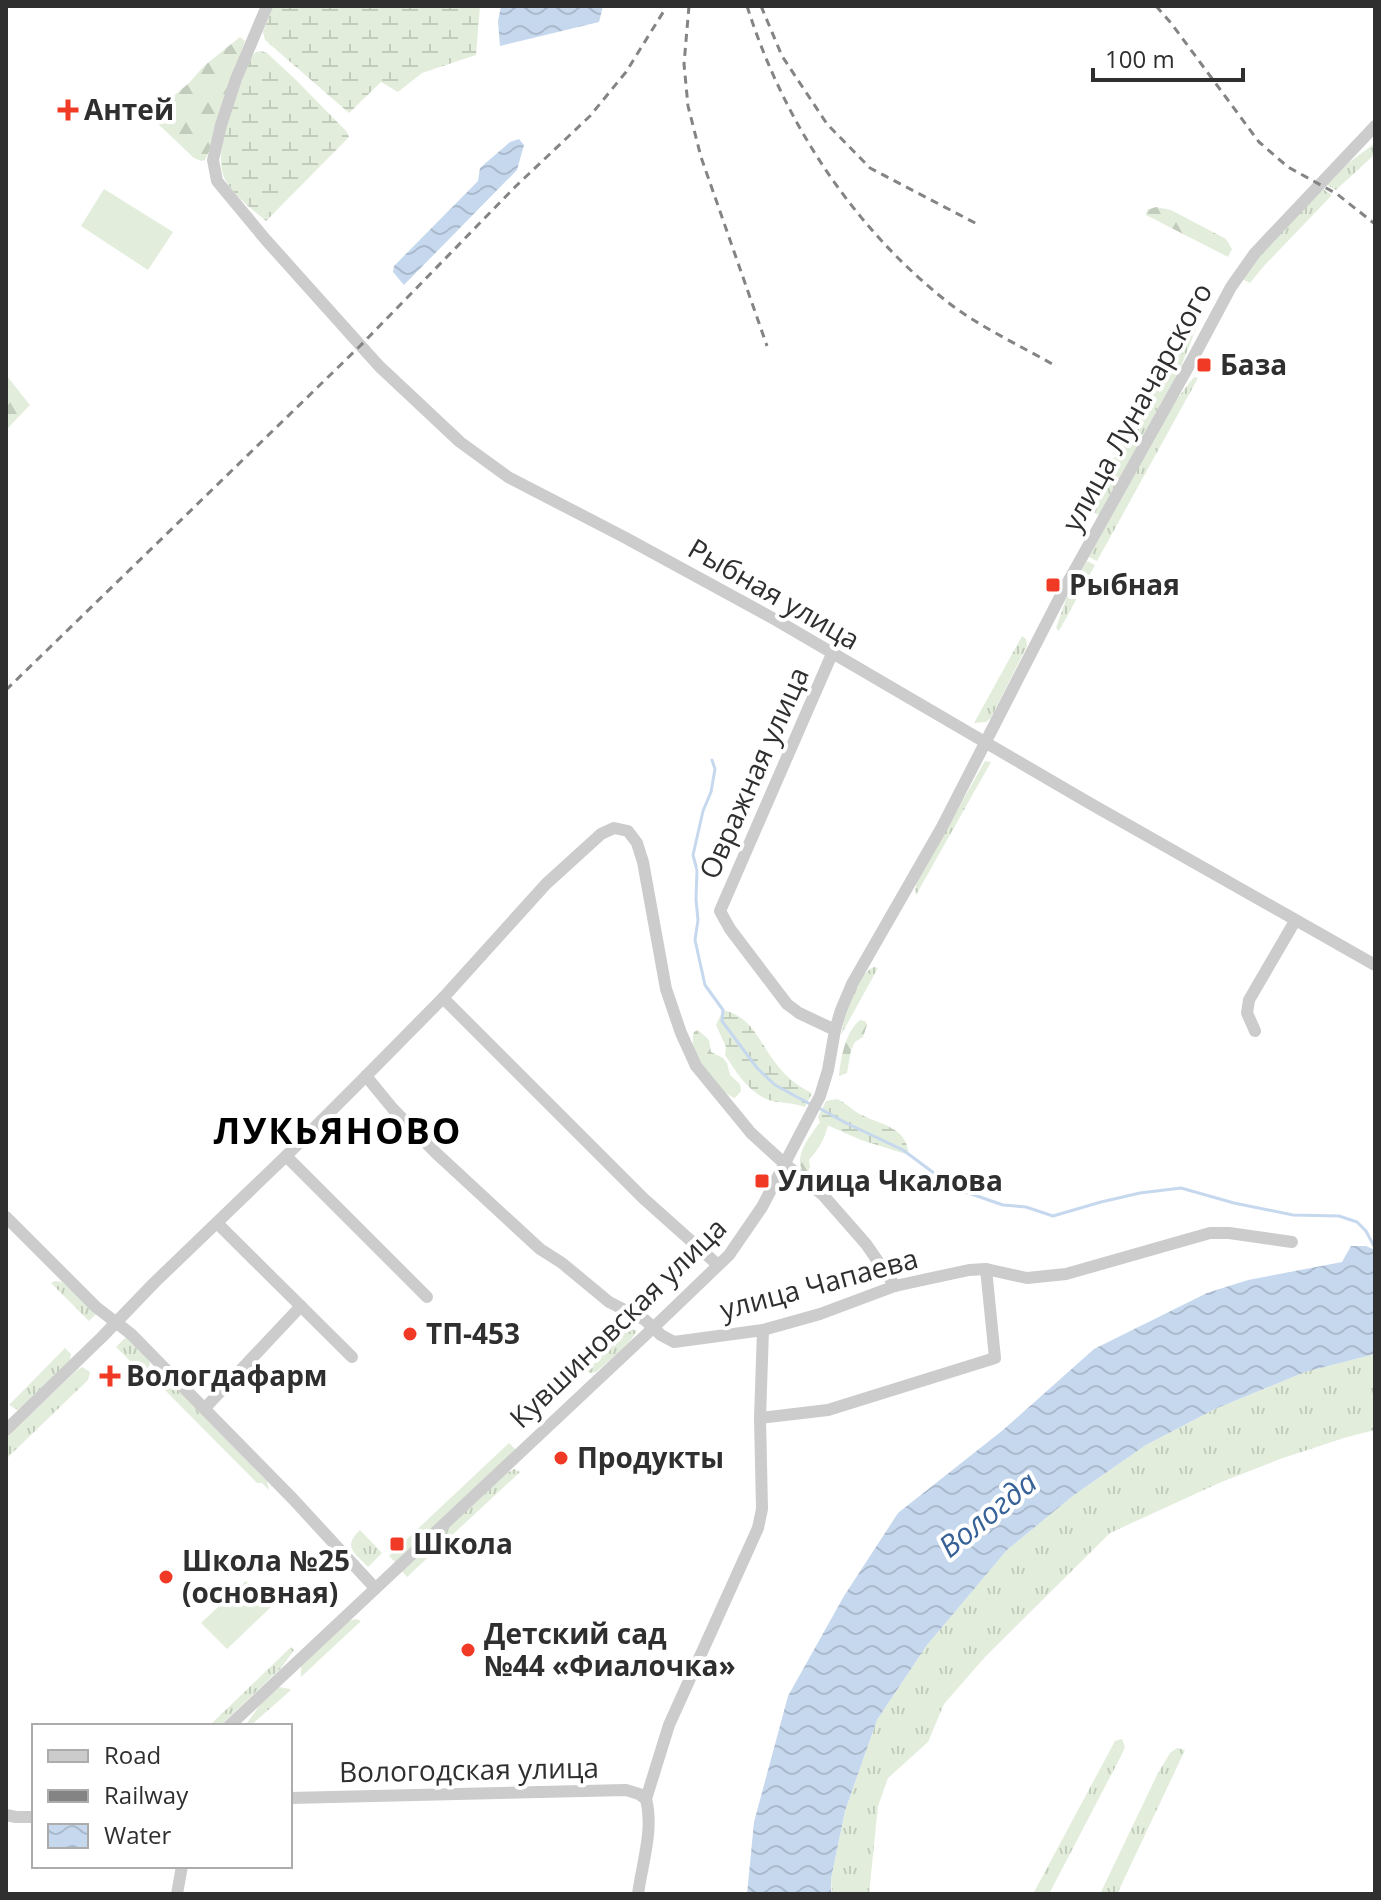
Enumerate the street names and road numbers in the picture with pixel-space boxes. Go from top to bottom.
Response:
street label: улица Луначарского [1052,275,1220,538]
street label: Рыбная улица [682,529,867,658]
street label: Овражная улица [689,661,817,885]
street label: Кувшиновская улица [501,1209,734,1436]
street label: улица Чапаева [716,1238,922,1328]
street label: Вологодская улица [339,1748,599,1790]

